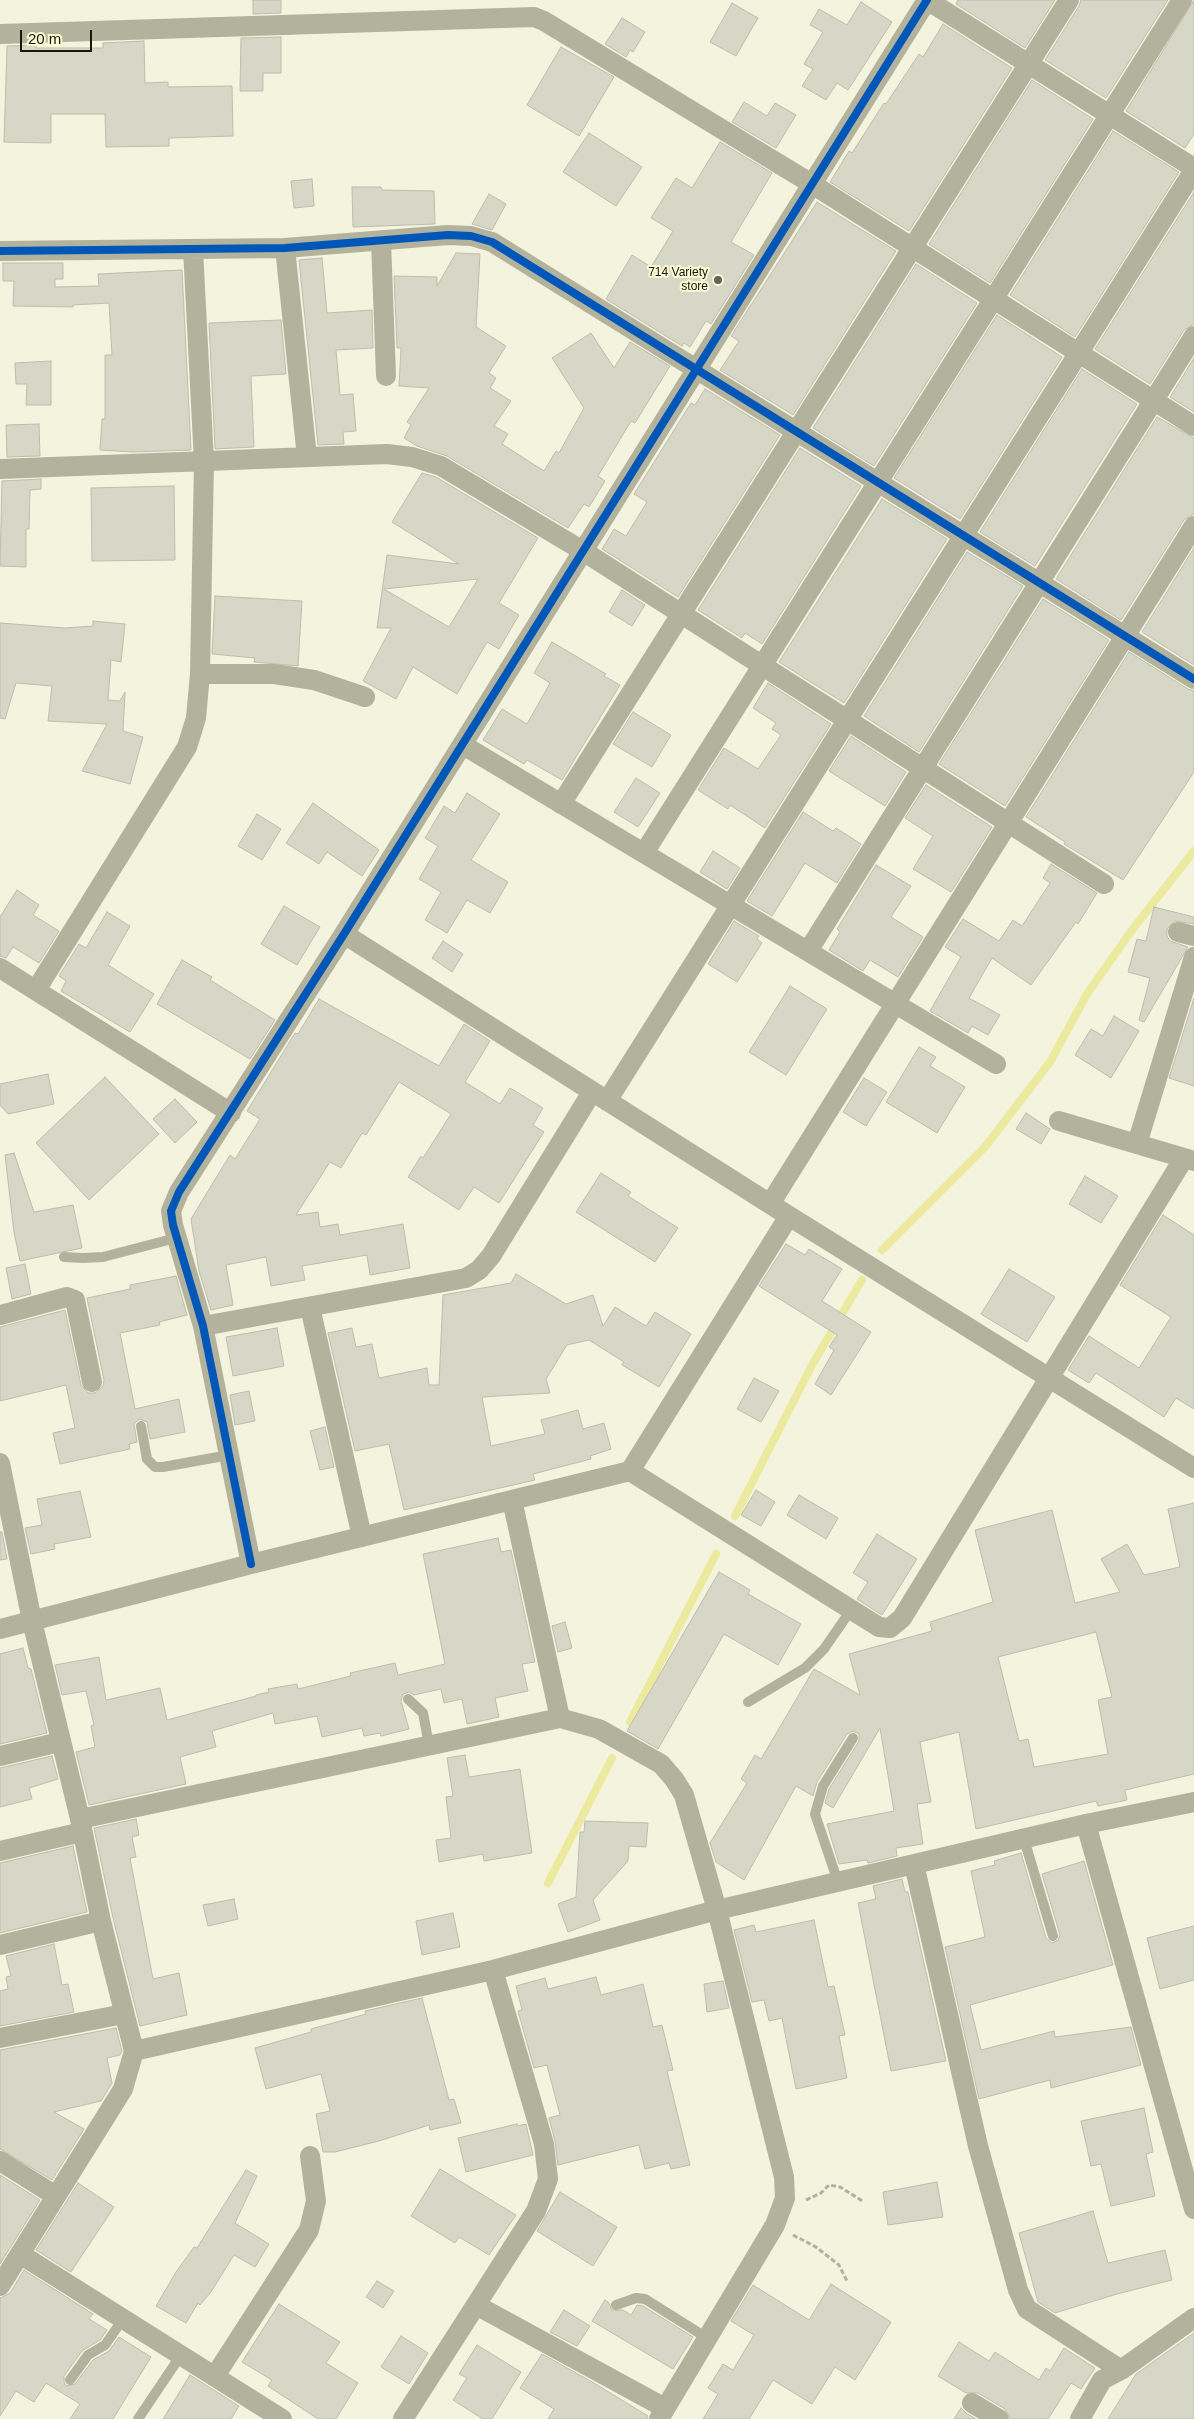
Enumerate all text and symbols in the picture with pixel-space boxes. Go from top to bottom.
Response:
scale bar [22,20,95,52]
text: 20 m [28,30,61,47]
place label: 714 Variety store [648,266,708,294]
marker: 714 Variety store [712,274,724,286]

